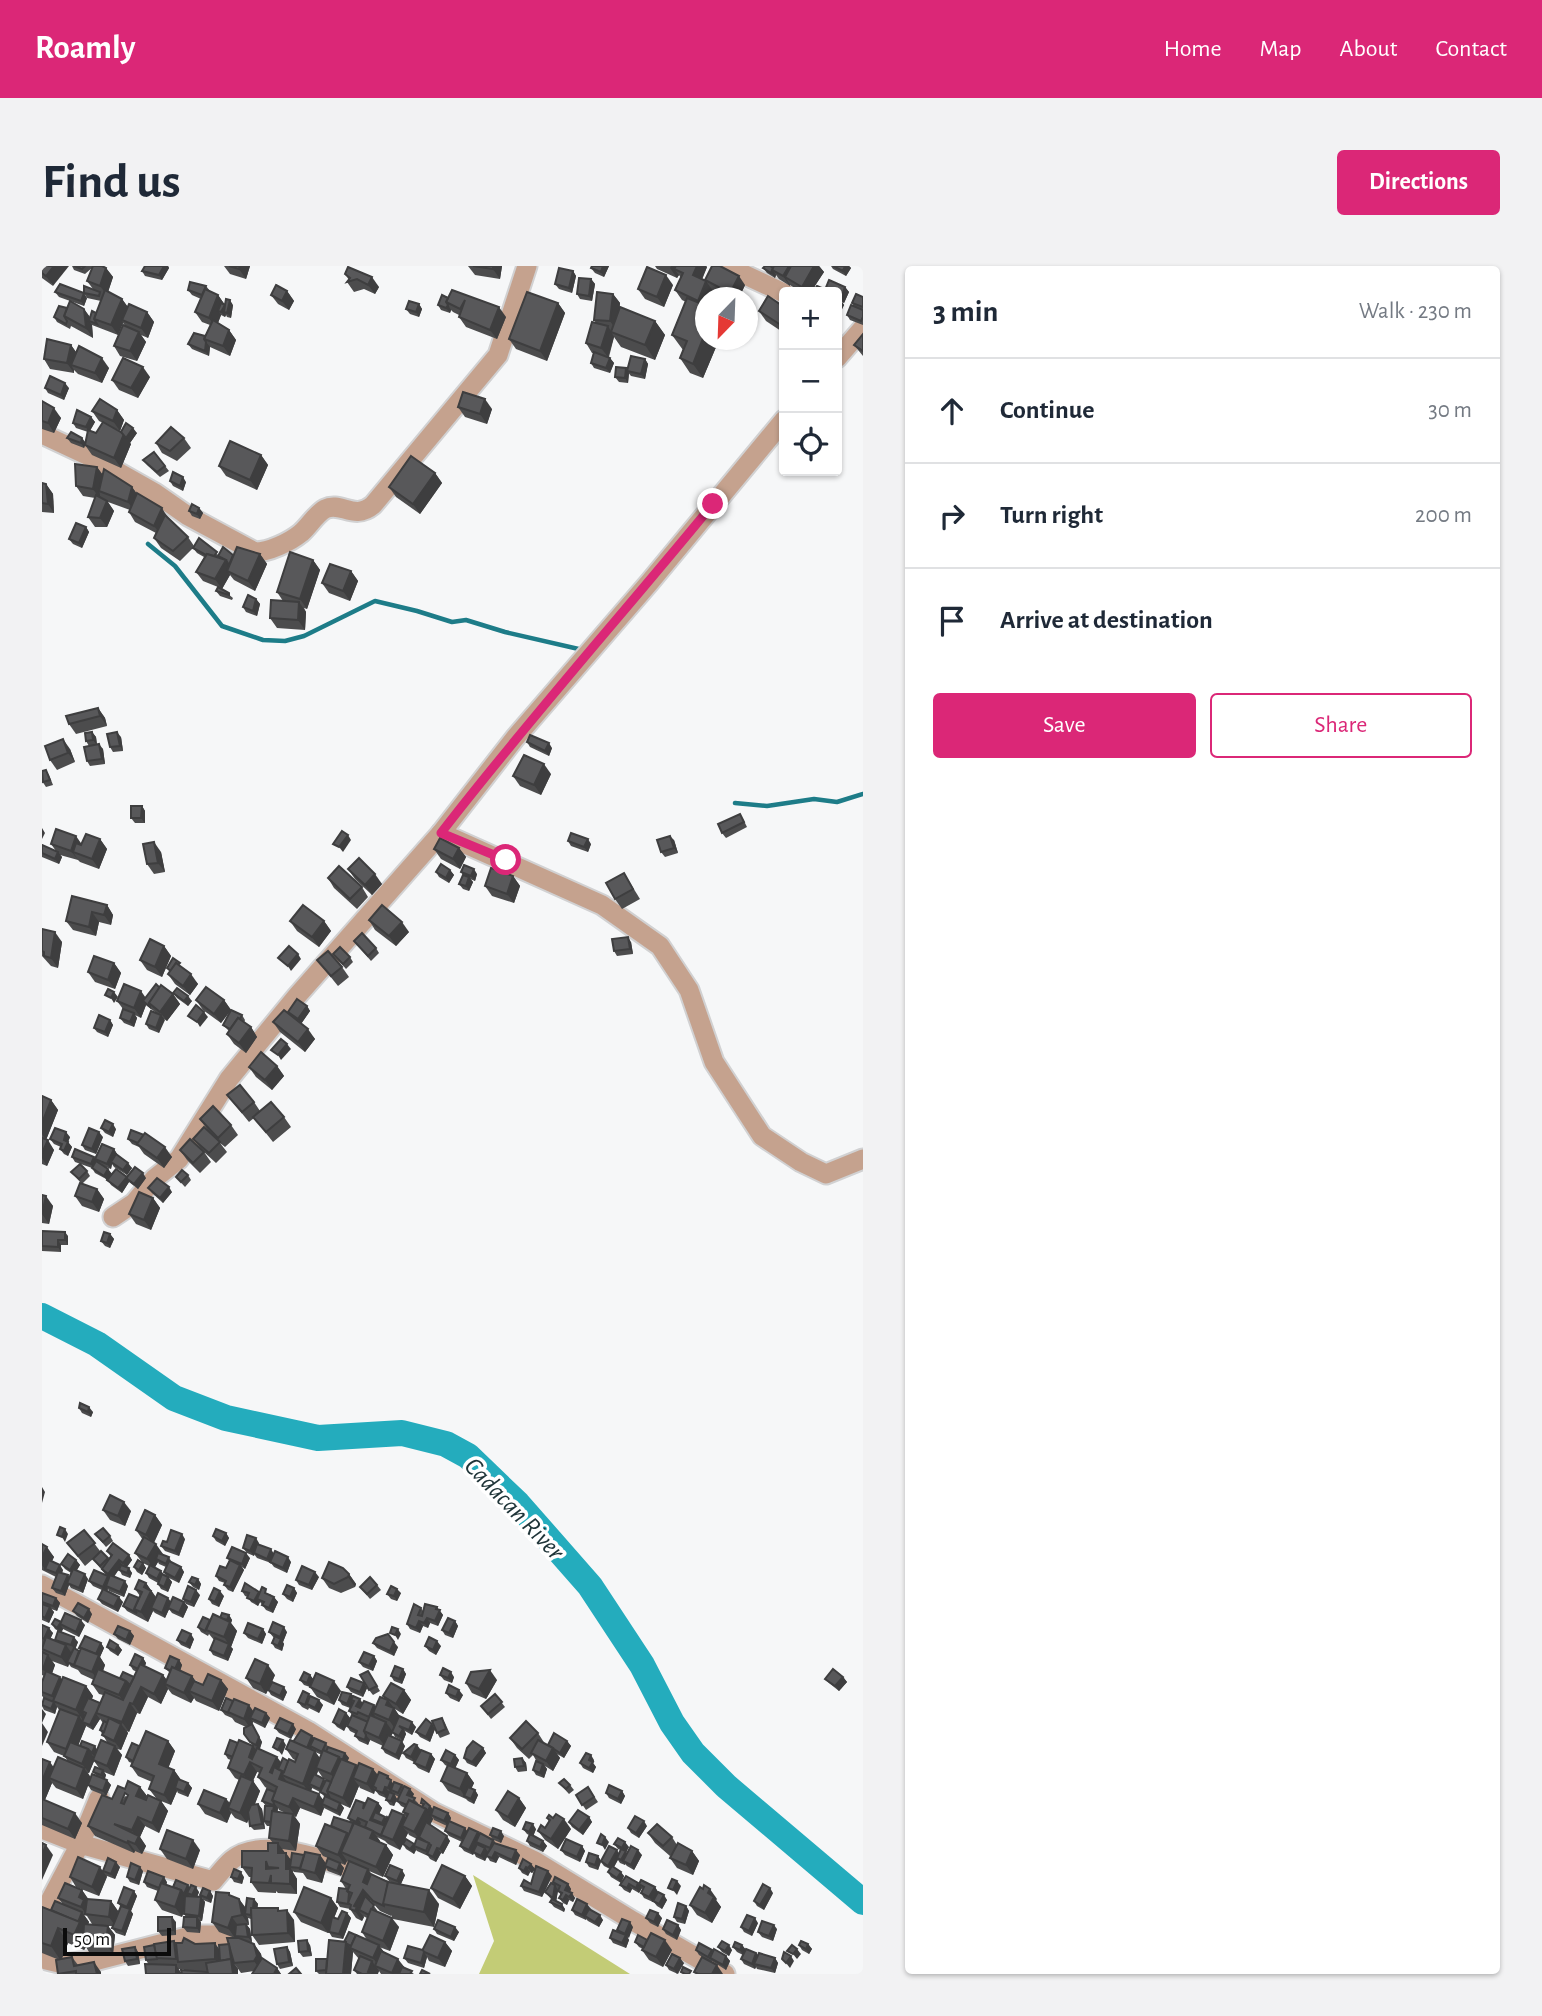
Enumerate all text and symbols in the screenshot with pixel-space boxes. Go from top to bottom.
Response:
text: Roamly [35,32,135,65]
text: Home [1164,37,1222,61]
text: Map [1260,37,1302,61]
text: About [1340,37,1397,61]
text: Contact [1435,37,1507,61]
button: Directions [1337,150,1500,215]
text: Find us [42,158,181,207]
north arrow [695,287,758,350]
map controls [779,287,842,476]
button: + [779,287,842,350]
text: 3 min [933,297,998,327]
text: Walk · 230 m [1359,300,1472,323]
button: − [779,350,842,413]
icon: ahead [933,392,971,430]
text: Continue [1000,397,1095,423]
text: 30 m [1428,399,1472,422]
button: locate [779,413,842,476]
route end [697,488,728,519]
icon: right [933,497,971,535]
text: Turn right [1000,502,1103,528]
text: 200 m [1415,504,1472,527]
icon: arrive [933,602,971,640]
text: Arrive at destination [1000,607,1213,633]
button: Save [933,693,1196,758]
button: Share [1210,693,1472,758]
route start [490,844,521,875]
water label: Cadacan River [460,1453,570,1566]
scale bar [63,1925,172,1957]
text: 50 m [74,1930,110,1949]

